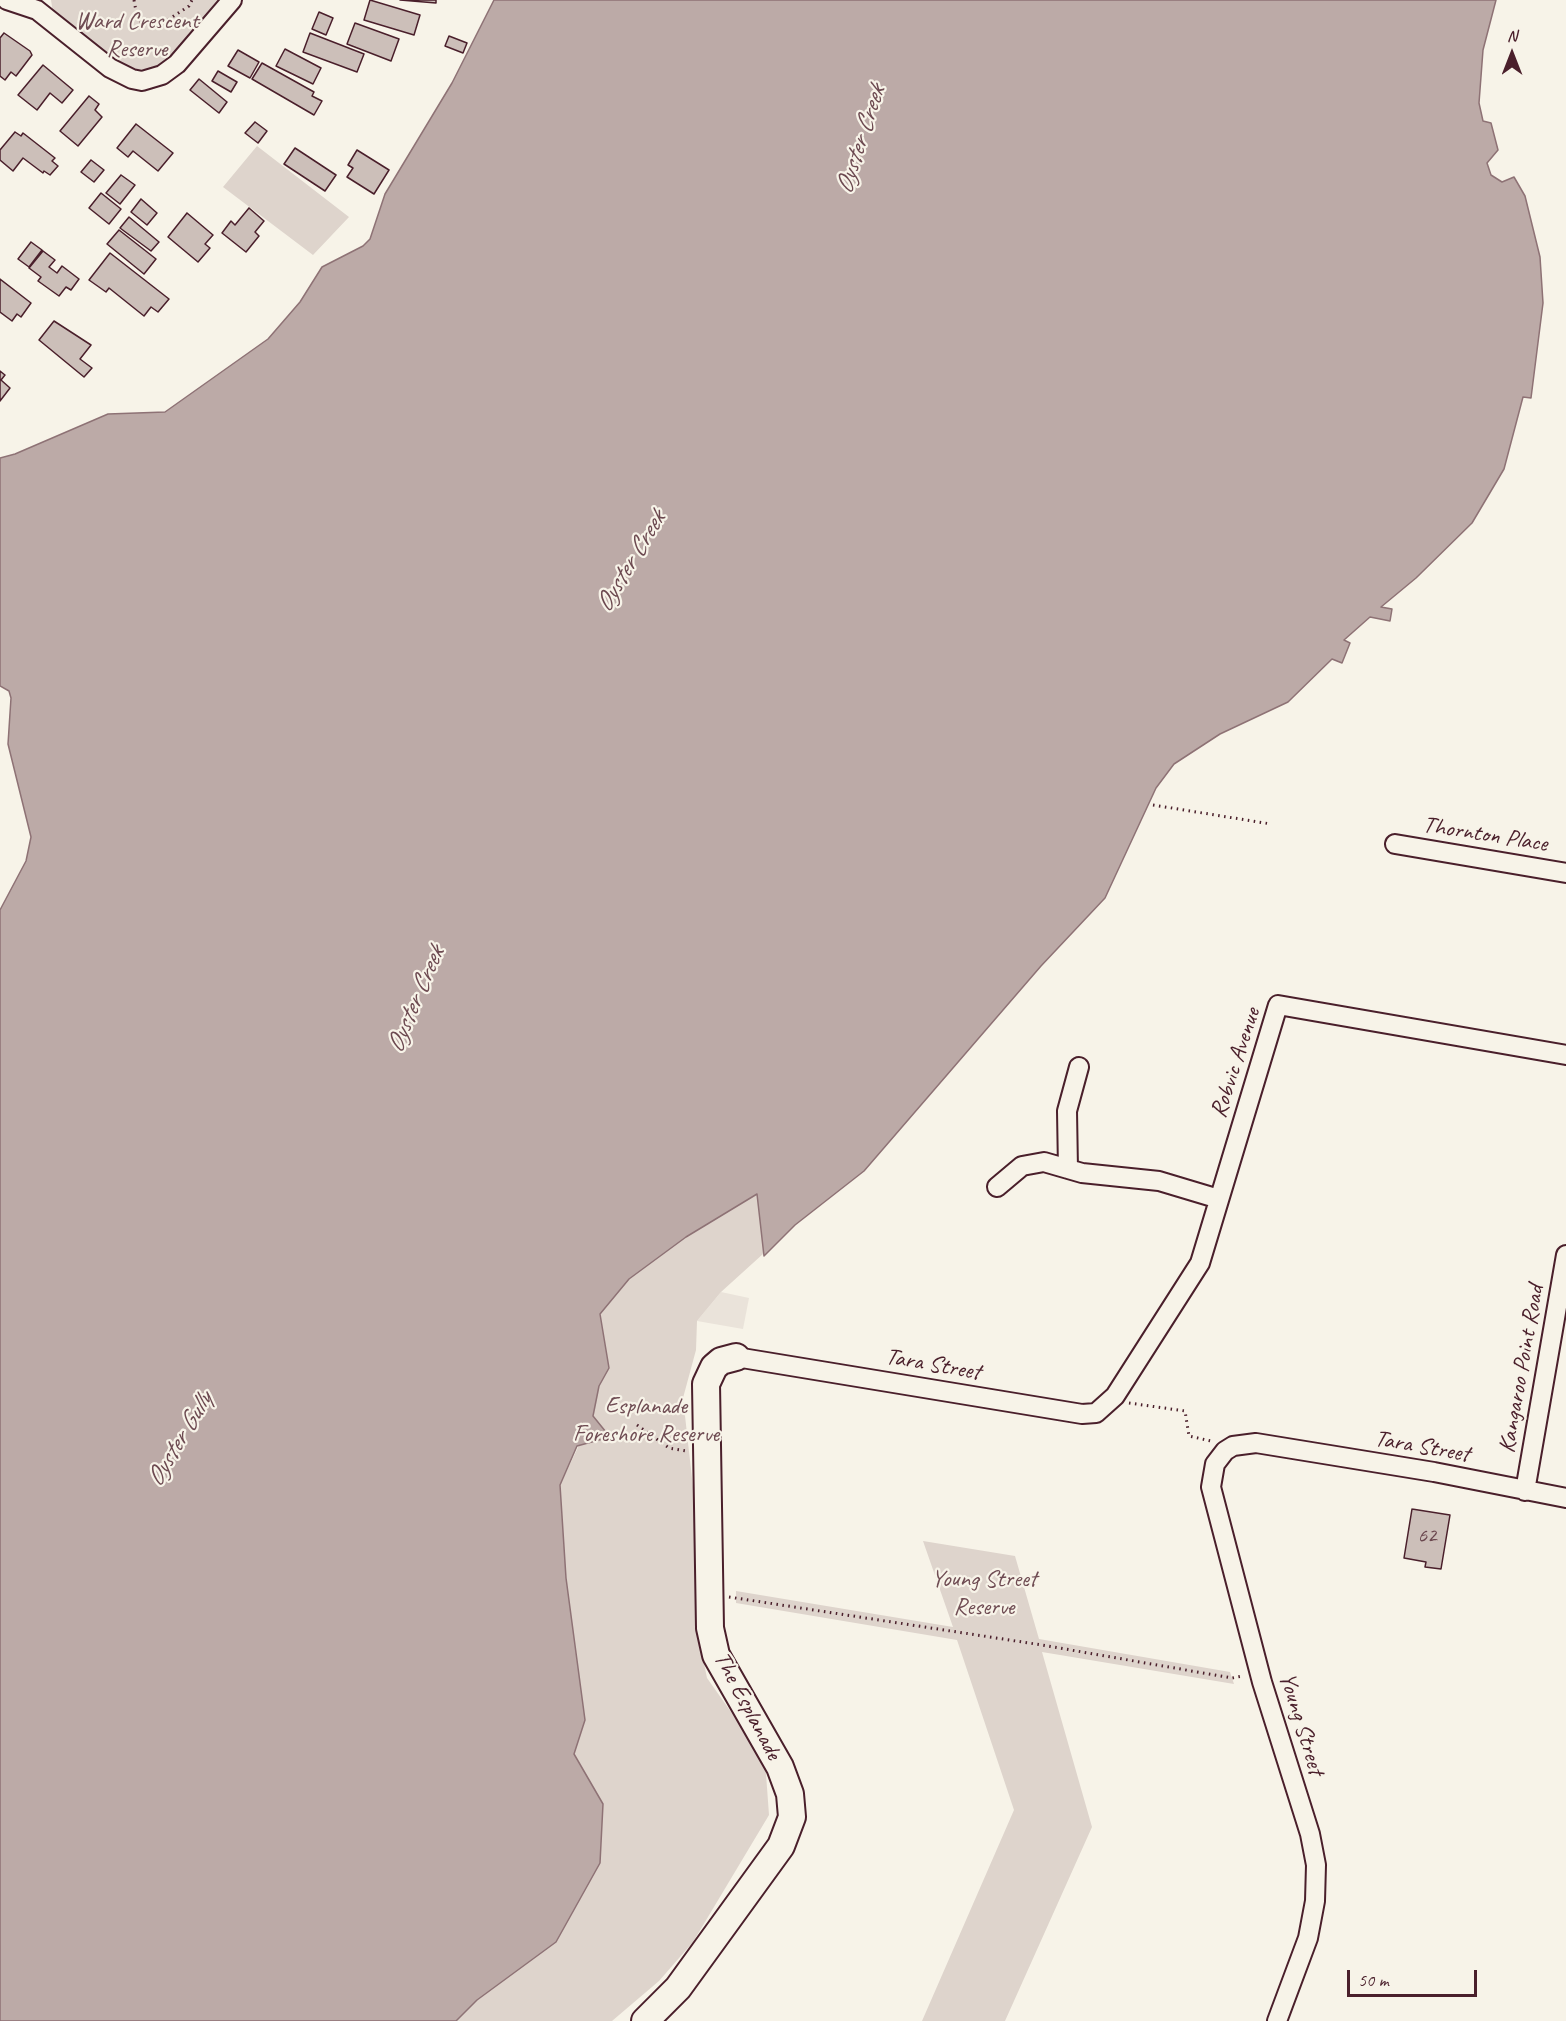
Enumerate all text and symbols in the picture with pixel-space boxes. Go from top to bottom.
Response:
park label: Ward Crescent Reserve [75,8,199,64]
north arrow [1482,24,1542,84]
text: N [1507,26,1517,46]
water label: Oyster Creek [829,82,893,198]
water label: Oyster Creek [589,506,673,618]
street label: Thornton Place [1421,811,1549,859]
water label: Oyster Creek [380,942,452,1058]
street label: Robvic Avenue [1205,1004,1267,1122]
street label: Kangaroo Point Road [1493,1283,1551,1455]
street label: Tara Street [883,1343,983,1387]
water label: Oyster Gully [140,1387,220,1493]
park label: Esplanade Foreshore Reserve [573,1393,719,1449]
street label: Tara Street [1372,1425,1472,1469]
house number: 62 [1418,1523,1436,1549]
park label: Young Street Reserve [931,1566,1037,1622]
street label: The Esplanade [707,1647,787,1765]
street label: Young Street [1272,1669,1330,1779]
scale bar [1350,1958,1480,1996]
text: 50 m [1358,1969,1389,1991]

